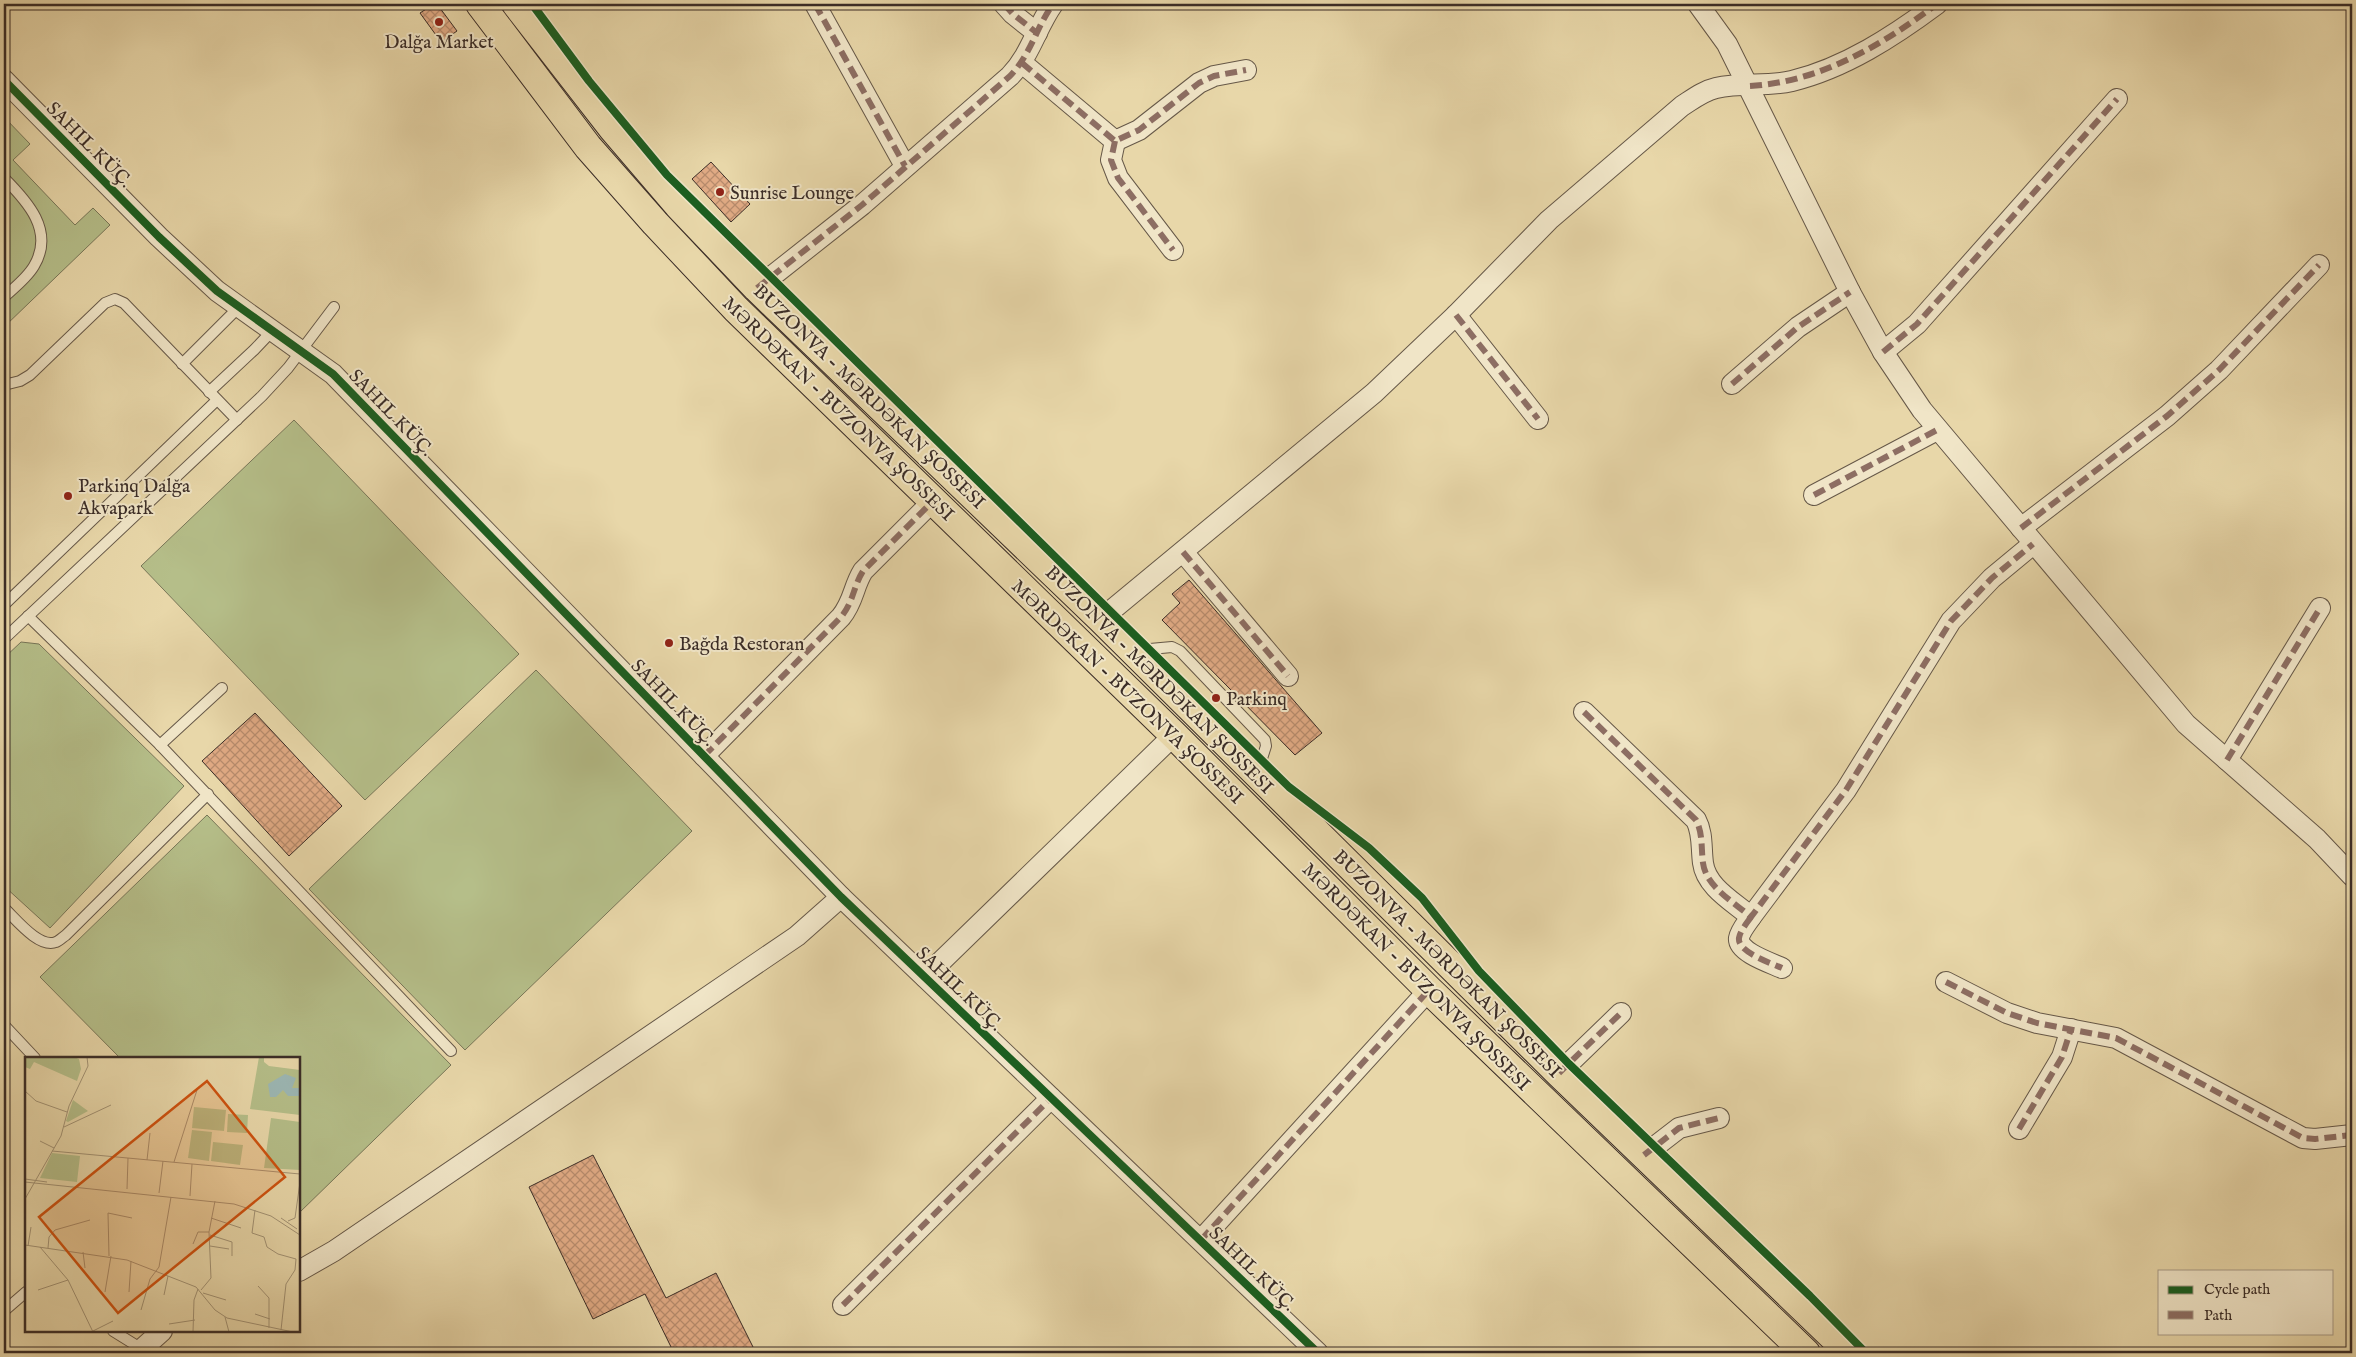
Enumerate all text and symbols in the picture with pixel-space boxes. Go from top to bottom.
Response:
marker: Dalğa Market [433,16,445,28]
place label: Dalğa Market [384,31,494,55]
street label: SAHIL KÜÇ. [41,97,137,193]
place label: Sunrise Lounge [730,182,854,206]
marker: Sunrise Lounge [714,186,726,198]
street label: BUZONVA - MƏRDƏKAN ŞOSSESI [748,280,990,515]
street label: MƏRDƏKAN - BUZONVA ŞOSSESI [717,292,959,527]
street label: SAHIL KÜÇ. [343,365,438,462]
place label: Parkinq Dalğa Akvapark [77,475,191,521]
marker: Parkinq Dalğa Akvapark [62,490,74,502]
street label: BUZONVA - MƏRDƏKAN ŞOSSESI [1039,561,1278,800]
street label: MƏRDƏKAN - BUZONVA ŞOSSESI [1006,575,1248,810]
place label: Bağda Restoran [679,633,804,657]
marker: Bağda Restoran [663,637,675,649]
street label: SAHIL KÜÇ. [625,655,720,752]
place label: Parkinq [1226,688,1287,712]
marker: Parkinq [1210,692,1222,704]
street label: BUZONVA - MƏRDƏKAN ŞOSSESI [1327,845,1566,1084]
street label: MƏRDƏKAN - BUZONVA ŞOSSESI [1296,858,1535,1097]
street label: SAHIL KÜÇ. [910,942,1007,1037]
inset map [25,1057,300,1332]
street label: SAHIL KÜÇ. [1203,1222,1300,1317]
legend [2158,1270,2334,1334]
text: Cycle path [2204,1280,2270,1299]
text: Path [2204,1306,2232,1325]

